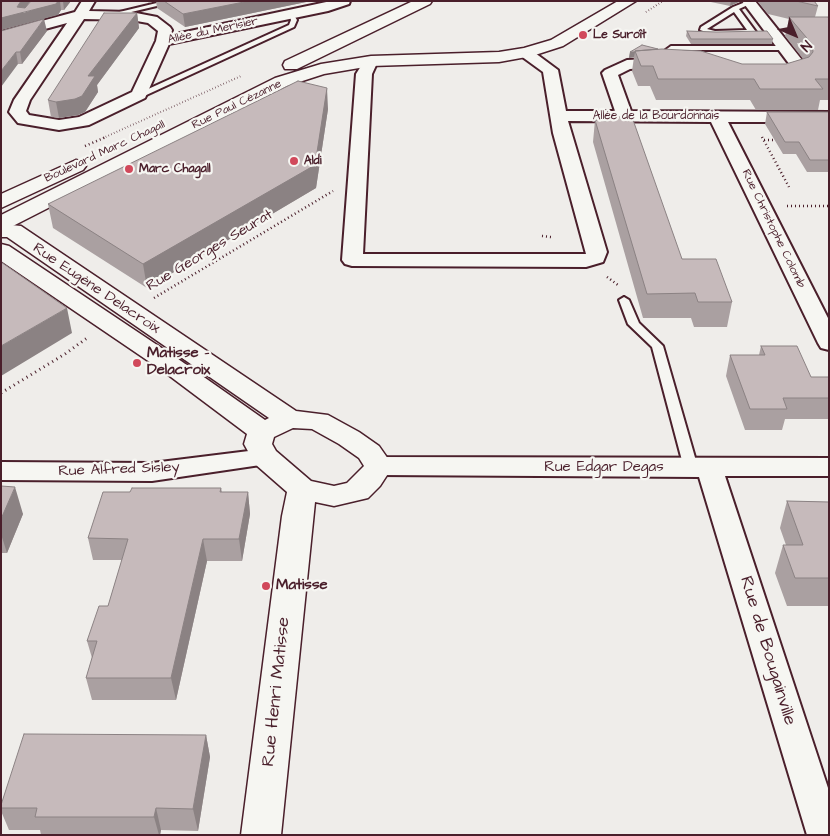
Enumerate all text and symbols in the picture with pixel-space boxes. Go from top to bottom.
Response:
north arrow [770,10,820,60]
street label: Allée du Merisier [166,14,260,48]
place label: Le Suroît [593,28,646,42]
marker: Le Suroît [577,29,589,41]
text: N [795,35,816,56]
street label: Rue Paul Cézanne [190,77,284,133]
street label: Allée de la Bourdonnais [593,109,719,123]
street label: Boulevard Marc Chagall [42,118,168,186]
place label: Aldi [304,154,322,168]
marker: Aldi [288,155,300,167]
place label: Marc Chagall [139,162,211,176]
marker: Marc Chagall [123,163,135,175]
street label: Rue Christophe Colomb [738,167,808,291]
street label: Rue Georges Seurat [143,206,277,296]
street label: Rue Eugène Delacroix [29,240,163,338]
place label: Matisse - Delacroix [147,345,210,380]
marker: Matisse - Delacroix [131,357,143,369]
street label: Rue Alfred Sisley [58,459,180,481]
street label: Rue Edgar Degas [544,459,664,477]
street label: Rue de Bougainville [734,574,800,728]
place label: Matisse [276,577,328,595]
marker: Matisse [260,580,272,592]
street label: Rue Henri Matisse [258,616,296,768]

